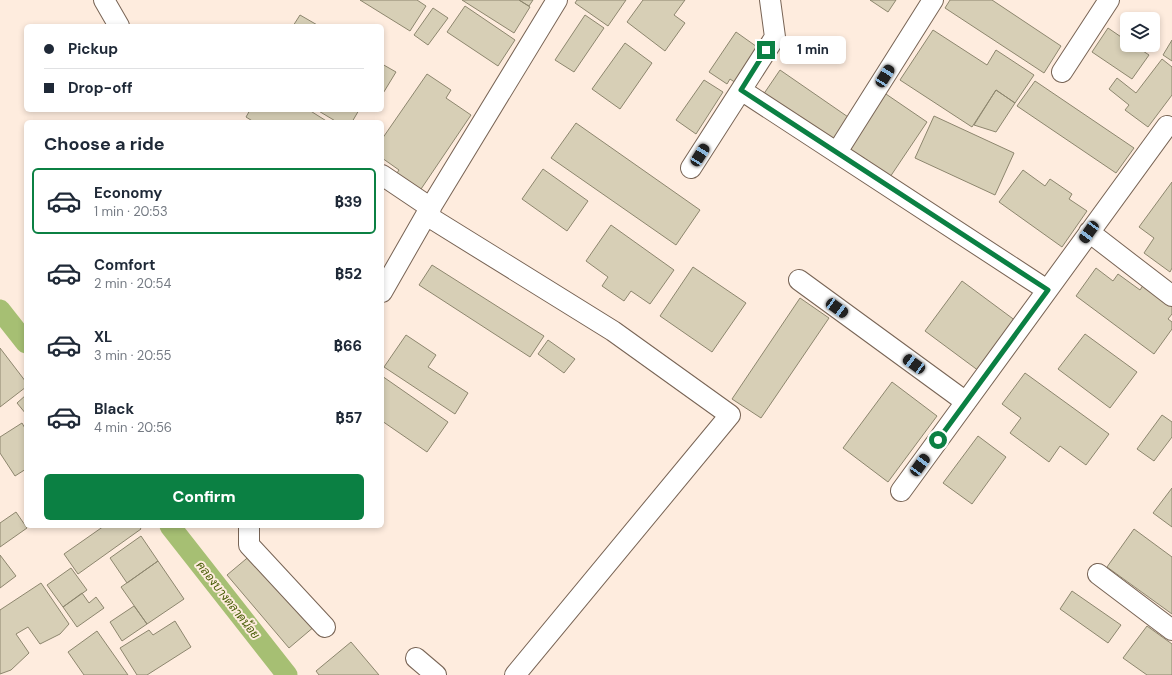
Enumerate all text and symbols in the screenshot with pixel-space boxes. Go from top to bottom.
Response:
map controls [1120,12,1160,52]
button: layers [1120,12,1160,52]
callout: 1 min [780,36,846,64]
text: Pickup [68,39,118,59]
route end [757,41,775,59]
text: 1 min [797,41,829,58]
car [874,63,896,89]
text: Drop-off [68,78,133,98]
text: Choose a ride [44,132,165,156]
car [689,142,711,168]
icon: car [46,183,82,219]
text: Economy [94,183,162,203]
text: ฿39 [335,192,362,212]
text: 1 min · 20:53 [94,203,168,220]
car [1077,219,1101,245]
icon: car [46,255,82,291]
text: Comfort [94,255,155,275]
text: ฿52 [335,264,362,284]
text: 2 min · 20:54 [94,275,171,292]
car [824,296,850,320]
icon: car [46,327,82,363]
text: XL [94,327,112,347]
text: ฿66 [334,336,362,356]
text: 3 min · 20:55 [94,347,172,364]
car [901,352,927,376]
icon: car [46,399,82,435]
text: Black [94,399,134,419]
text: ฿57 [336,408,362,428]
text: 4 min · 20:56 [94,419,172,436]
route start [929,431,947,449]
car [908,452,932,478]
button: Confirm [44,474,364,520]
water label: คลองบางตลาดน้อย [193,558,263,642]

